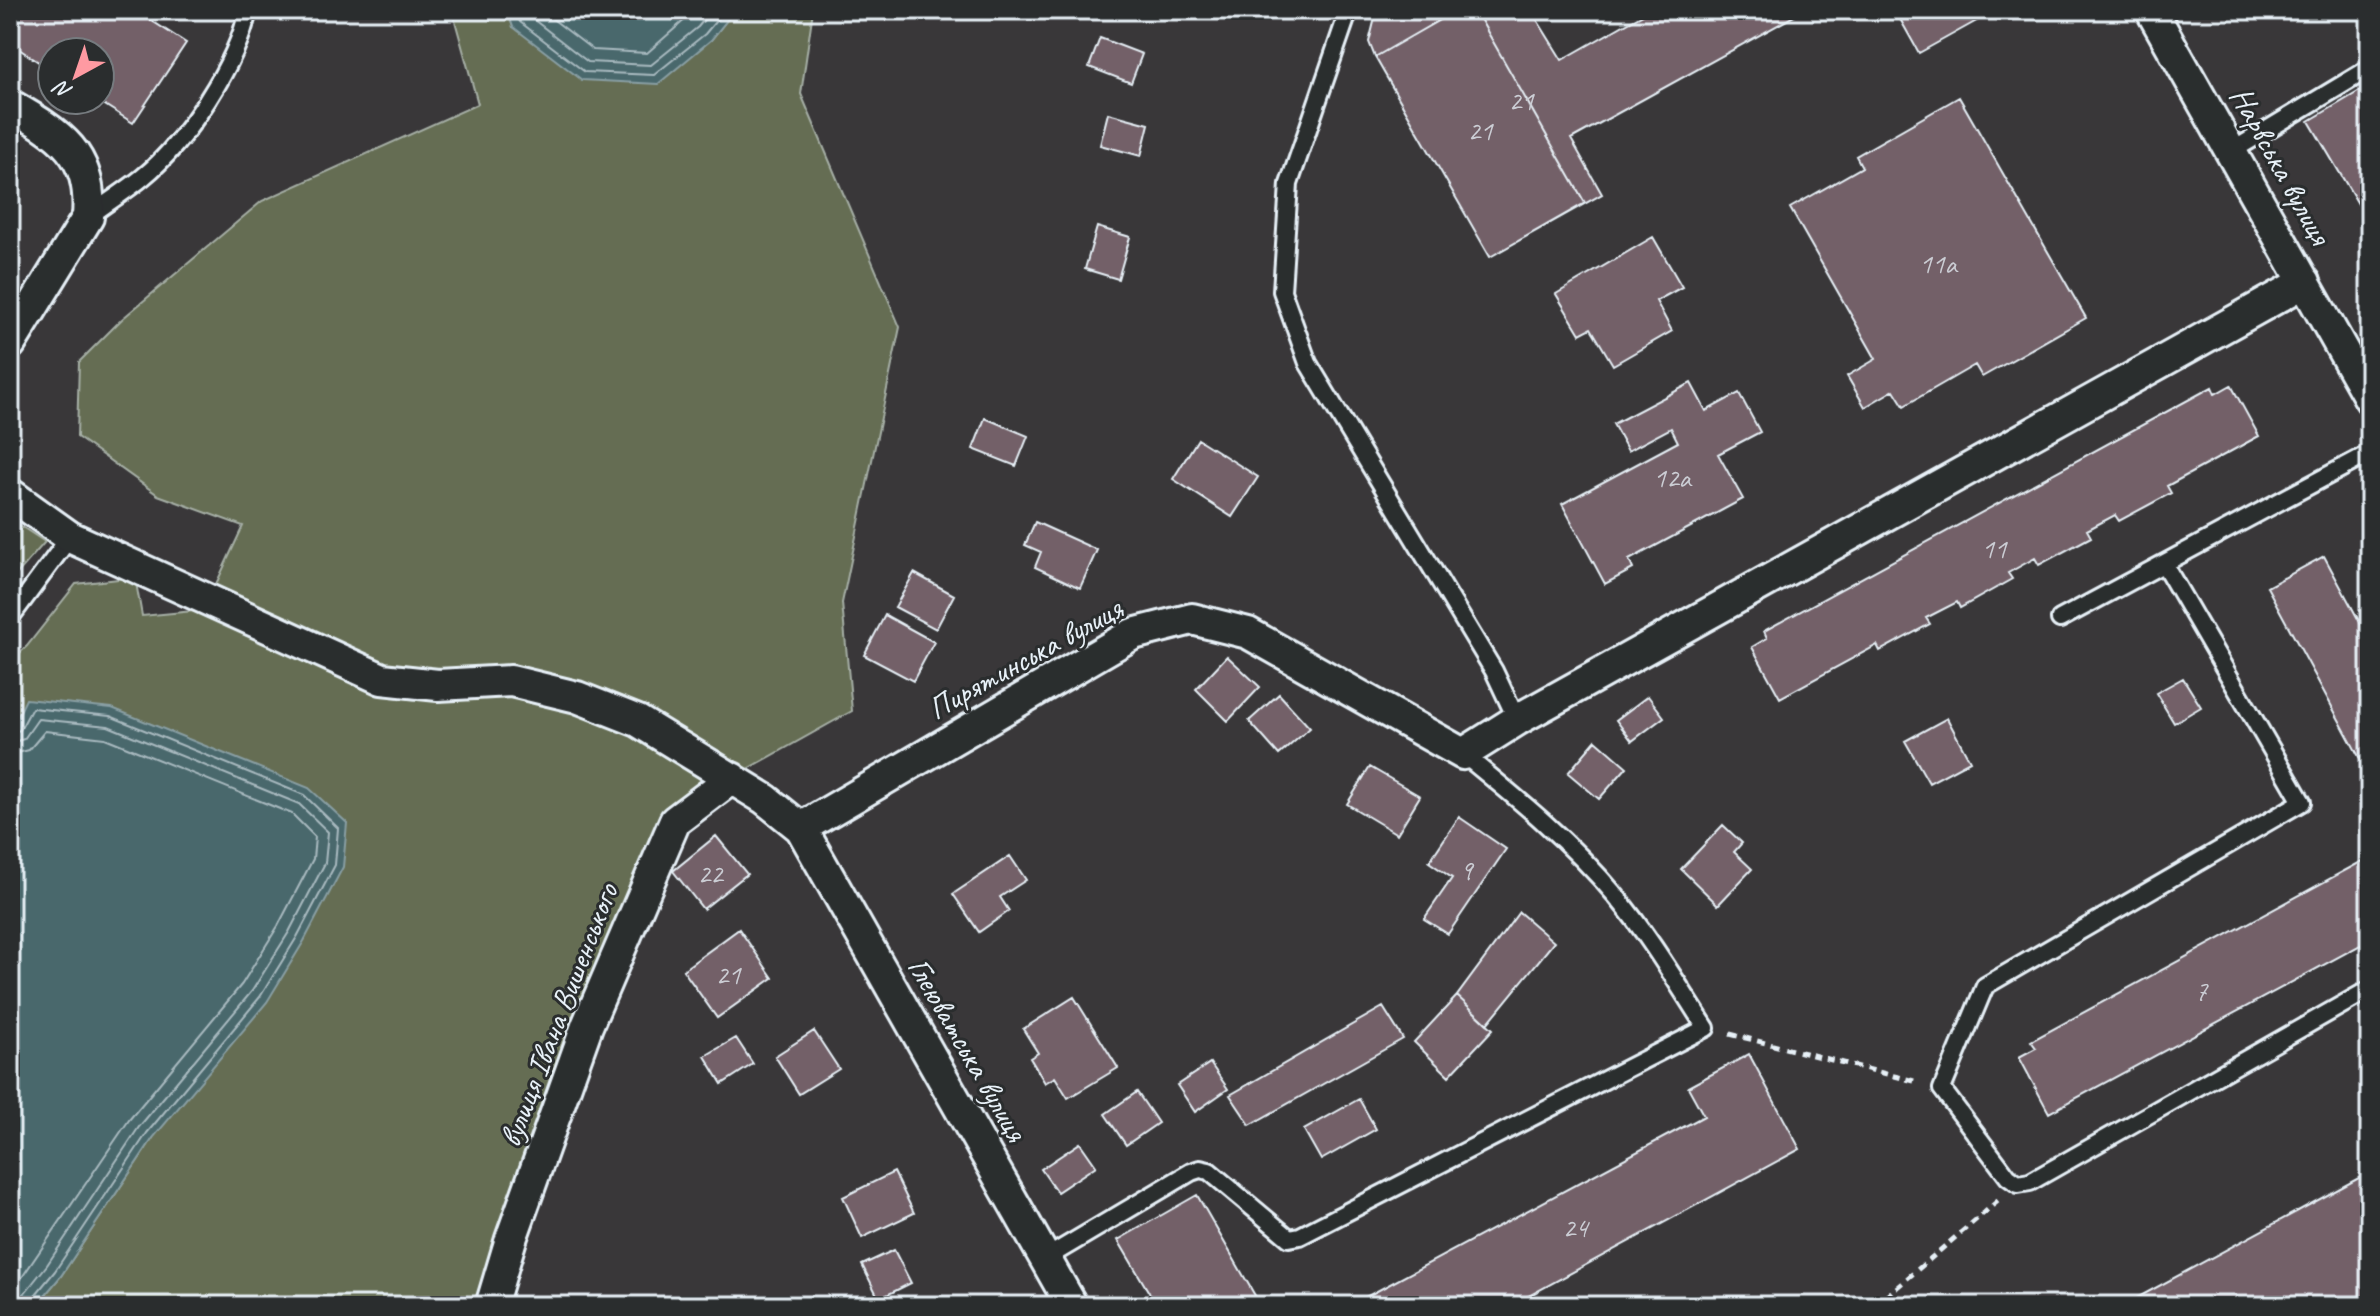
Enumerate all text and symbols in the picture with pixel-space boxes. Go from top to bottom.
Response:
north arrow [36,36,116,116]
text: N [47,73,78,106]
street label: Нарвська вулиця [2220,79,2342,253]
house number: 21 [1508,83,1535,118]
house number: 21 [1467,113,1494,148]
house number: 11а [1919,246,1958,281]
house number: 12а [1653,460,1692,495]
house number: 11 [1981,531,2008,566]
street label: Пирятинська вулиця [921,587,1131,729]
house number: 9 [1460,853,1475,888]
house number: 22 [697,856,725,891]
street label: вулиця Івана Вишенського [489,876,628,1153]
street label: Глеюватська вулиця [898,950,1038,1150]
house number: 21 [715,957,742,992]
house number: 7 [2195,973,2209,1008]
house number: 24 [1562,1210,1590,1245]

